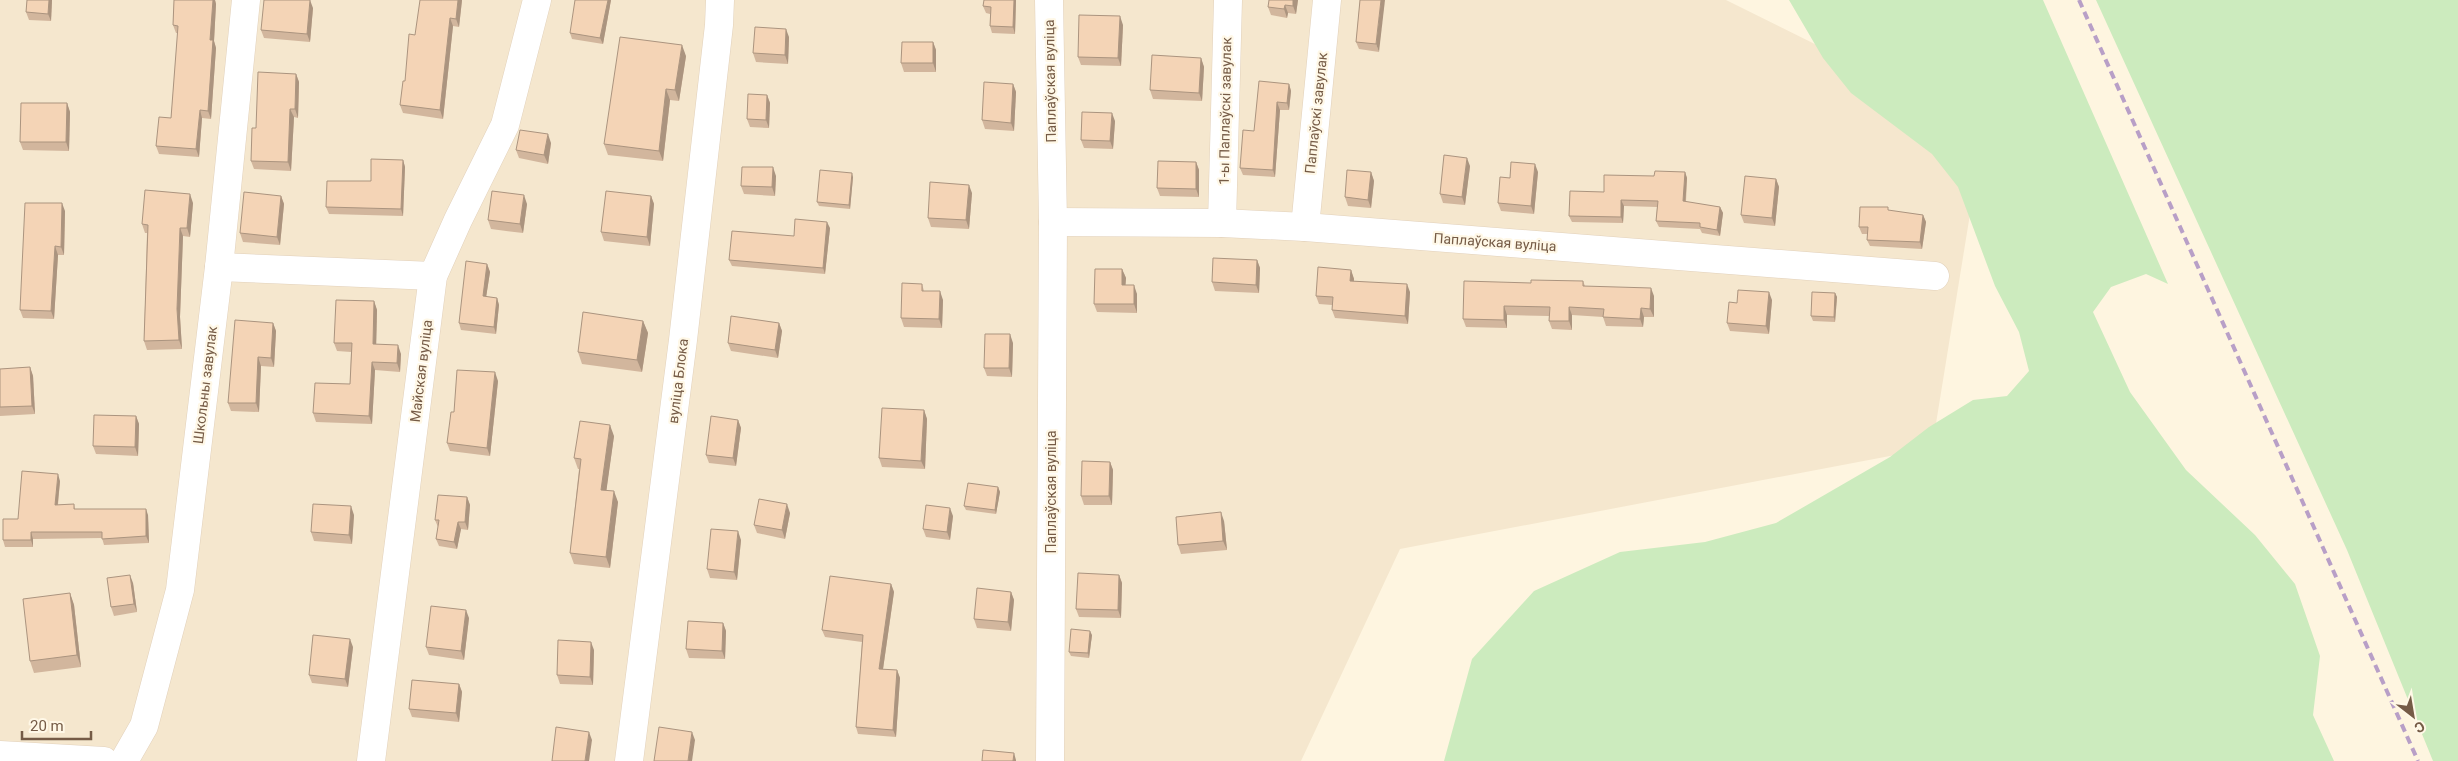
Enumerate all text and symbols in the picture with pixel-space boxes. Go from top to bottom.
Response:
street label: Паплаўская вуліца [1041,19,1059,143]
street label: 1-ы Паплаўскі завулак [1216,36,1234,185]
street label: Паплаўскі завулак [1302,51,1330,174]
street label: Паплаўская вуліца [1433,230,1557,254]
street label: Майская вуліца [407,319,435,423]
street label: Школьны завулак [190,325,220,445]
street label: вуліца Блока [665,338,691,424]
street label: Паплаўская вуліца [1043,430,1059,554]
north arrow [2388,691,2438,741]
scale bar [22,708,91,740]
text: 20 m [30,717,64,735]
text: С [2412,718,2428,736]

